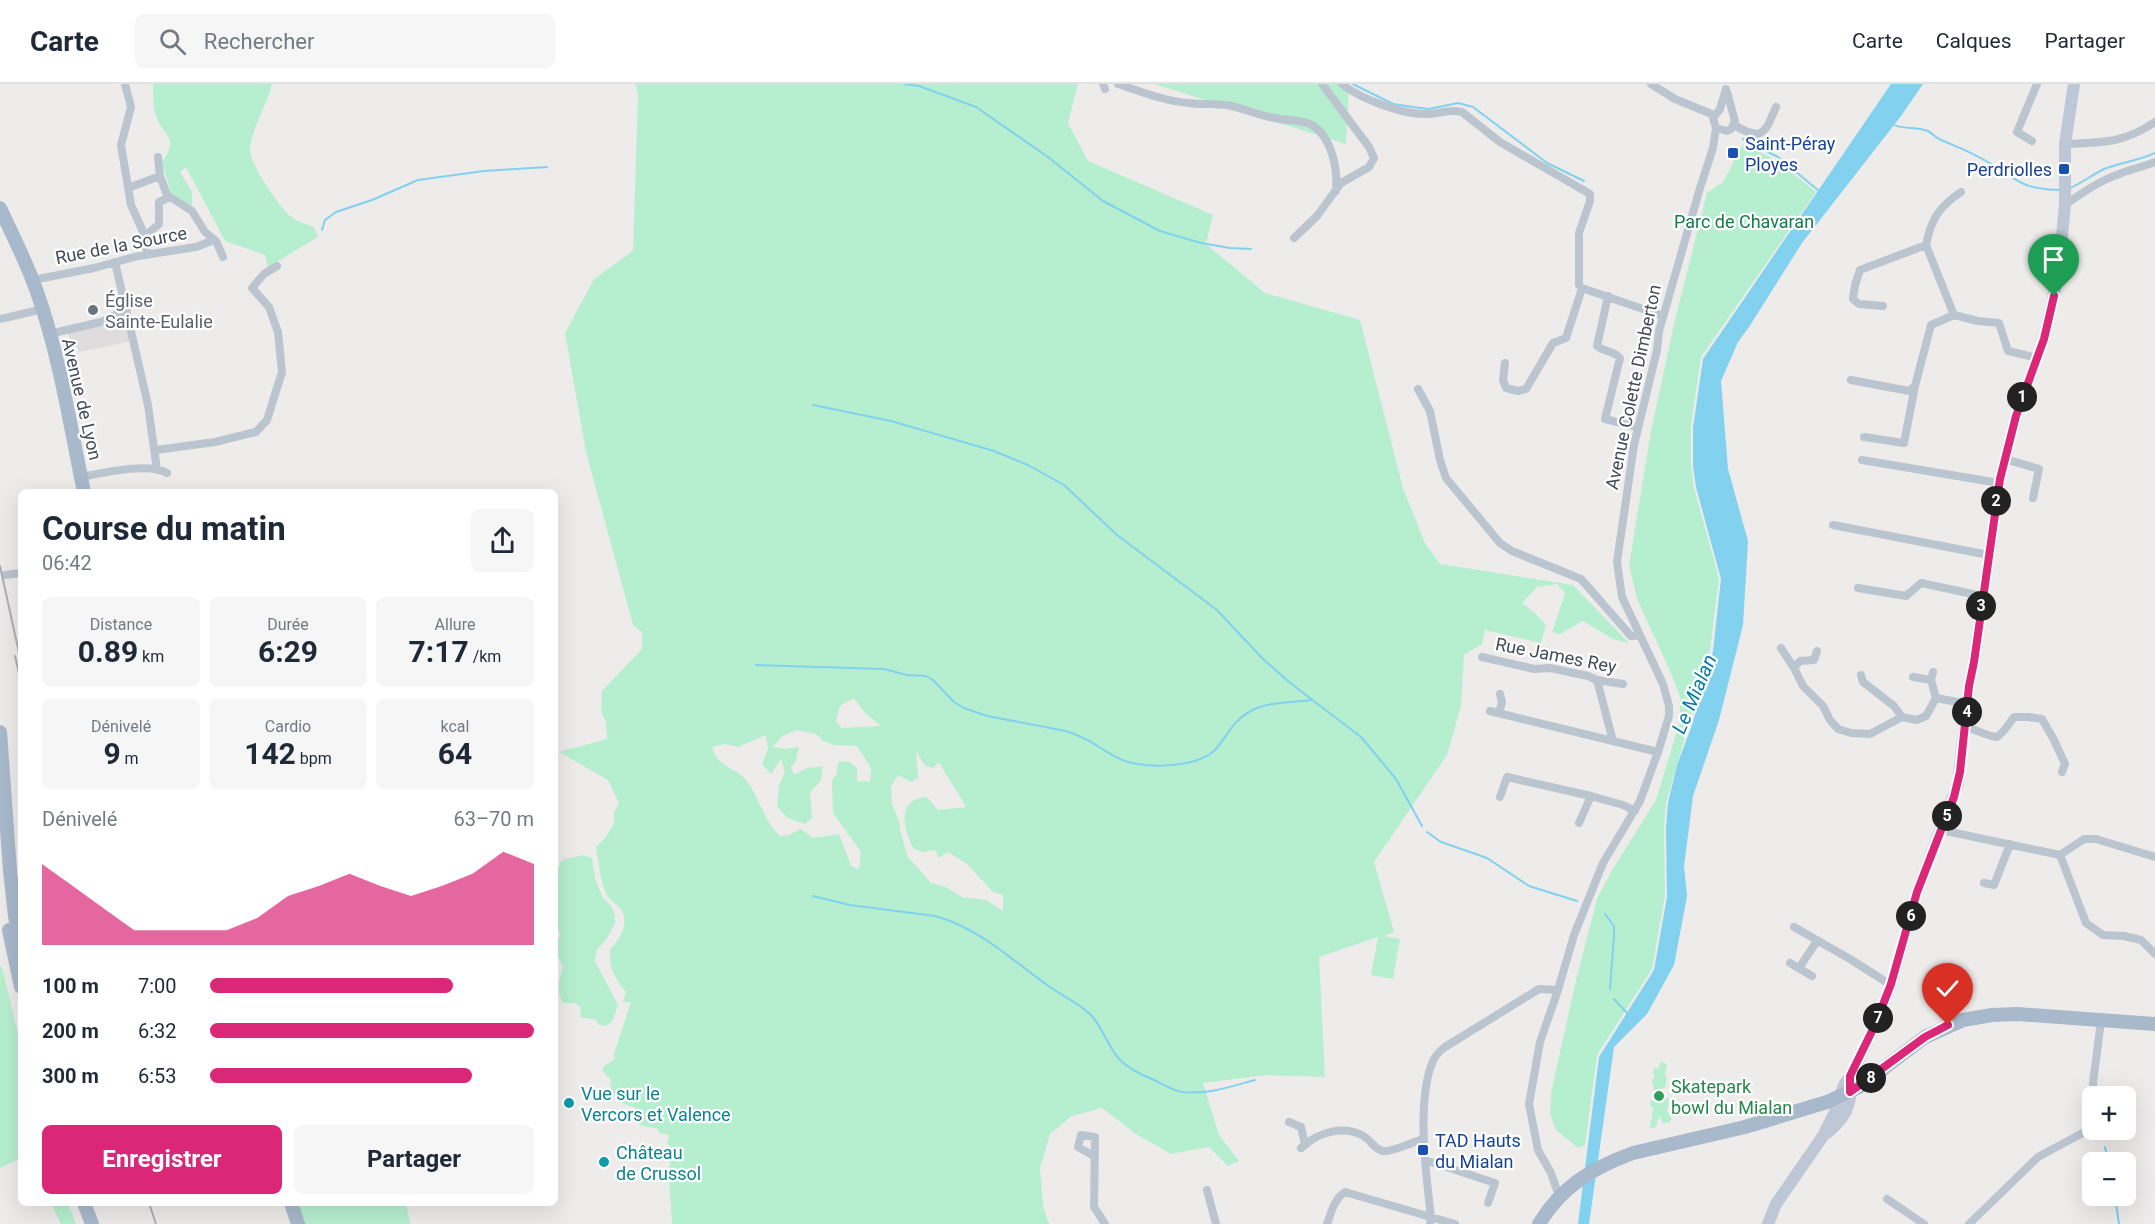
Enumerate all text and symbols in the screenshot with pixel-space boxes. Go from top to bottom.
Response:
search box [135,14,555,68]
text: Carte [30,25,99,58]
icon: search [156,25,189,58]
text: Rechercher [204,29,314,54]
text: Carte [1852,29,1903,53]
text: Calques [1936,29,2011,53]
text: Partager [2044,29,2125,53]
place label: Saint-Péray Ployes [1745,133,1836,175]
marker: Saint-Péray Ployes [1726,146,1740,160]
place label: Perdriolles [1967,159,2052,180]
marker: Perdriolles [2057,162,2071,176]
park label: Parc de Chavaran [1674,211,1814,232]
street label: Rue de la Source [53,222,189,268]
pin [2028,234,2079,296]
icon: arrive [2037,243,2070,276]
street label: Avenue Colette Dimberton [1601,283,1665,491]
place label: Église Sainte-Eulalie [105,290,213,332]
marker: Église Sainte-Eulalie [86,303,100,317]
street label: Avenue de Lyon [58,336,106,462]
pin: 1 [2007,382,2037,412]
text: 1 [2017,387,2027,406]
pin: 2 [1981,486,2011,516]
text: 2 [1991,491,2001,510]
text: Course du matin [42,509,286,548]
button: share [471,509,534,572]
text: 06:42 [42,551,92,575]
pin: 3 [1966,591,1996,621]
text: 3 [1976,596,1986,615]
text: Distance [90,615,152,634]
text: Durée [267,615,309,634]
text: Allure [435,615,475,634]
street label: Rue James Rey [1494,633,1619,677]
text: 0.89 [78,634,138,669]
text: 6:29 [258,634,318,669]
text: 7:17 [409,634,469,669]
text: km [138,647,164,666]
text: /km [469,647,501,666]
water label: Le Mialan [1667,651,1721,737]
pin: 4 [1952,697,1982,727]
text: 4 [1962,702,1972,721]
text: Dénivelé [91,717,151,736]
text: Cardio [265,717,311,736]
text: kcal [441,717,469,736]
text: 9 [103,736,121,771]
text: 142 [244,736,296,771]
text: 64 [438,736,472,771]
text: m [121,749,139,768]
text: bpm [296,749,332,768]
pin: 5 [1932,801,1962,831]
text: 5 [1942,806,1952,825]
text: Dénivelé [42,807,117,831]
text: 63–70 m [453,807,534,831]
pin: 6 [1896,901,1926,931]
text: 6 [1906,906,1916,925]
pin [1922,963,1973,1025]
icon: check [1931,972,1964,1005]
text: 100 m [42,974,99,998]
text: 7:00 [138,974,177,998]
pin: 7 [1863,1003,1893,1033]
text: 7 [1873,1008,1883,1027]
text: 200 m [42,1019,99,1043]
text: 6:32 [138,1019,177,1043]
pin: 8 [1856,1063,1886,1093]
text: 300 m [42,1064,99,1088]
text: 6:53 [138,1064,177,1088]
text: 8 [1866,1068,1876,1087]
place label: Skatepark bowl du Mialan [1671,1076,1792,1118]
place label: Vue sur le Vercors et Valence [581,1083,731,1125]
map controls [2082,1086,2136,1206]
button: + [2082,1086,2136,1140]
marker: Skatepark bowl du Mialan [1652,1089,1666,1103]
marker: Vue sur le Vercors et Valence [562,1096,576,1110]
button: Enregistrer [42,1125,282,1194]
button: Partager [294,1125,534,1194]
place label: TAD Hauts du Mialan [1435,1130,1521,1172]
place label: Château de Crussol [616,1142,701,1184]
marker: TAD Hauts du Mialan [1416,1143,1430,1157]
button: − [2082,1152,2136,1206]
marker: Château de Crussol [597,1155,611,1169]

